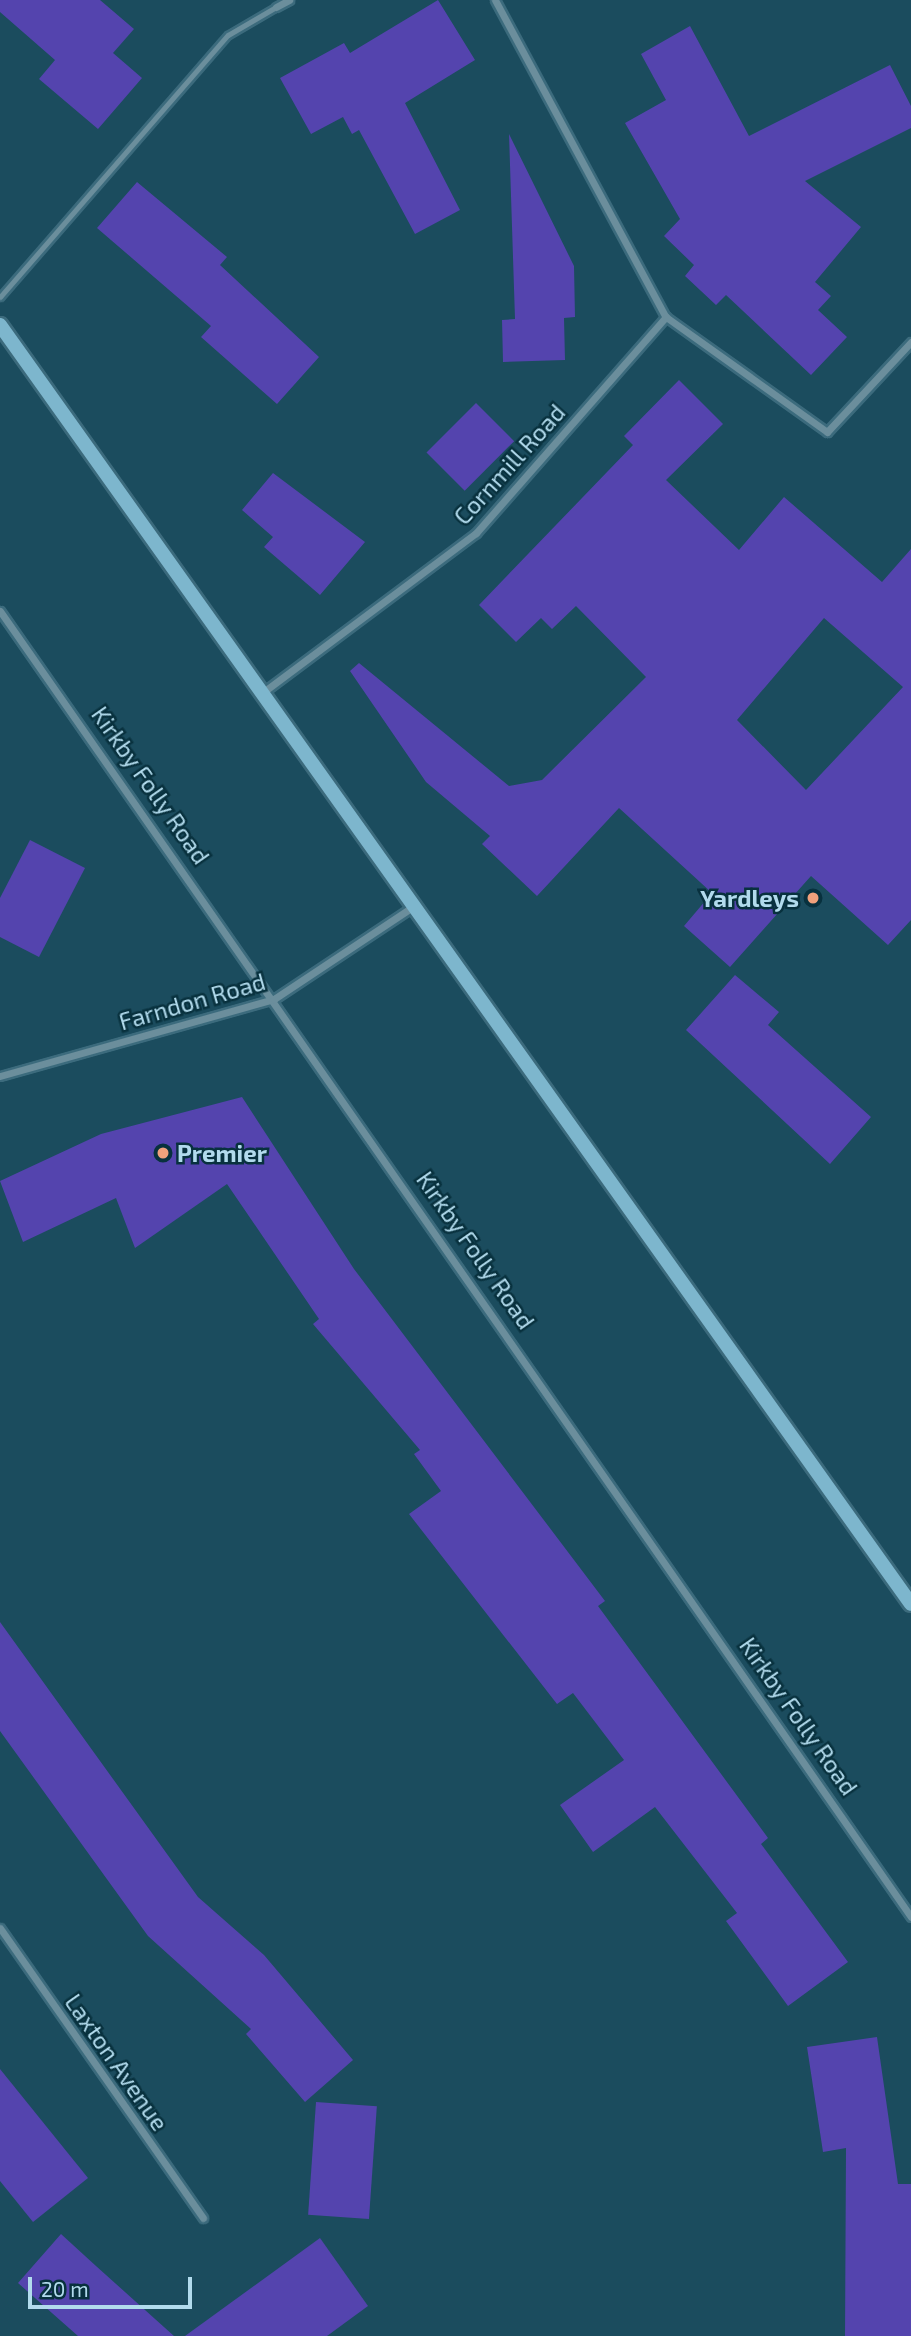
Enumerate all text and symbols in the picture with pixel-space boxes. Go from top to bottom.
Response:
street label: Cornmill Road [447,398,571,530]
street label: Kirkby Folly Road [86,700,216,870]
place label: Yardleys [700,884,799,912]
marker: Yardleys [805,890,821,906]
street label: Farndon Road [115,966,269,1036]
place label: Premier [177,1139,267,1167]
marker: Premier [155,1145,171,1161]
street label: Kirkby Folly Road [411,1165,541,1335]
street label: Kirkby Folly Road [734,1631,864,1801]
street label: Laxton Avenue [59,1988,175,2136]
scale bar [32,2262,196,2306]
text: 20 m [41,2276,89,2301]

